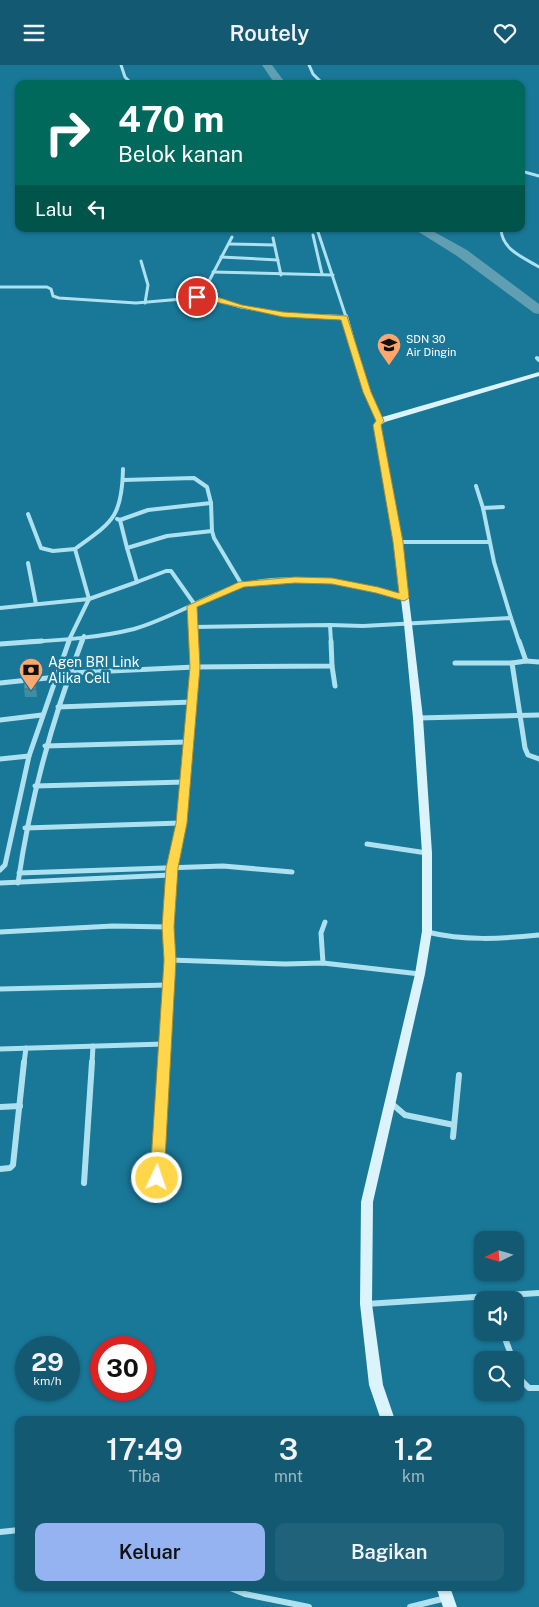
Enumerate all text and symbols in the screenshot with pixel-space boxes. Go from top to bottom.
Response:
icon: menu [20,19,48,47]
icon: heart [491,19,519,47]
text: Routely [230,20,309,46]
text: 470 m [118,99,224,140]
icon: right [35,100,100,165]
text: Belok kanan [118,141,243,167]
icon: left [83,195,111,223]
text: Lalu [35,198,73,220]
pin [176,276,218,318]
icon: arrive [183,283,211,311]
school or university icon: SDN 30 Air Dingin [376,332,402,366]
place label: SDN 30 Air Dingin [406,333,456,358]
place label: Agen BRI Link Alika Cell [48,654,140,686]
bank icon: Agen BRI Link Alika Cell [18,657,44,691]
position arrow [130,1151,182,1203]
north arrow [474,1231,524,1281]
map controls [474,1231,524,1401]
button: sound [474,1291,524,1341]
speed limit sign: 30 [90,1336,155,1401]
text: 29 [31,1347,64,1377]
button: search [474,1351,524,1401]
text: km/h [33,1374,62,1388]
text: 17:49 [106,1431,183,1467]
text: 3 [279,1431,298,1467]
text: 1.2 [394,1431,433,1467]
text: Tiba [129,1467,160,1486]
text: mnt [274,1467,303,1486]
text: km [402,1467,425,1486]
button: Keluar [35,1523,265,1581]
button: Bagikan [275,1523,504,1581]

